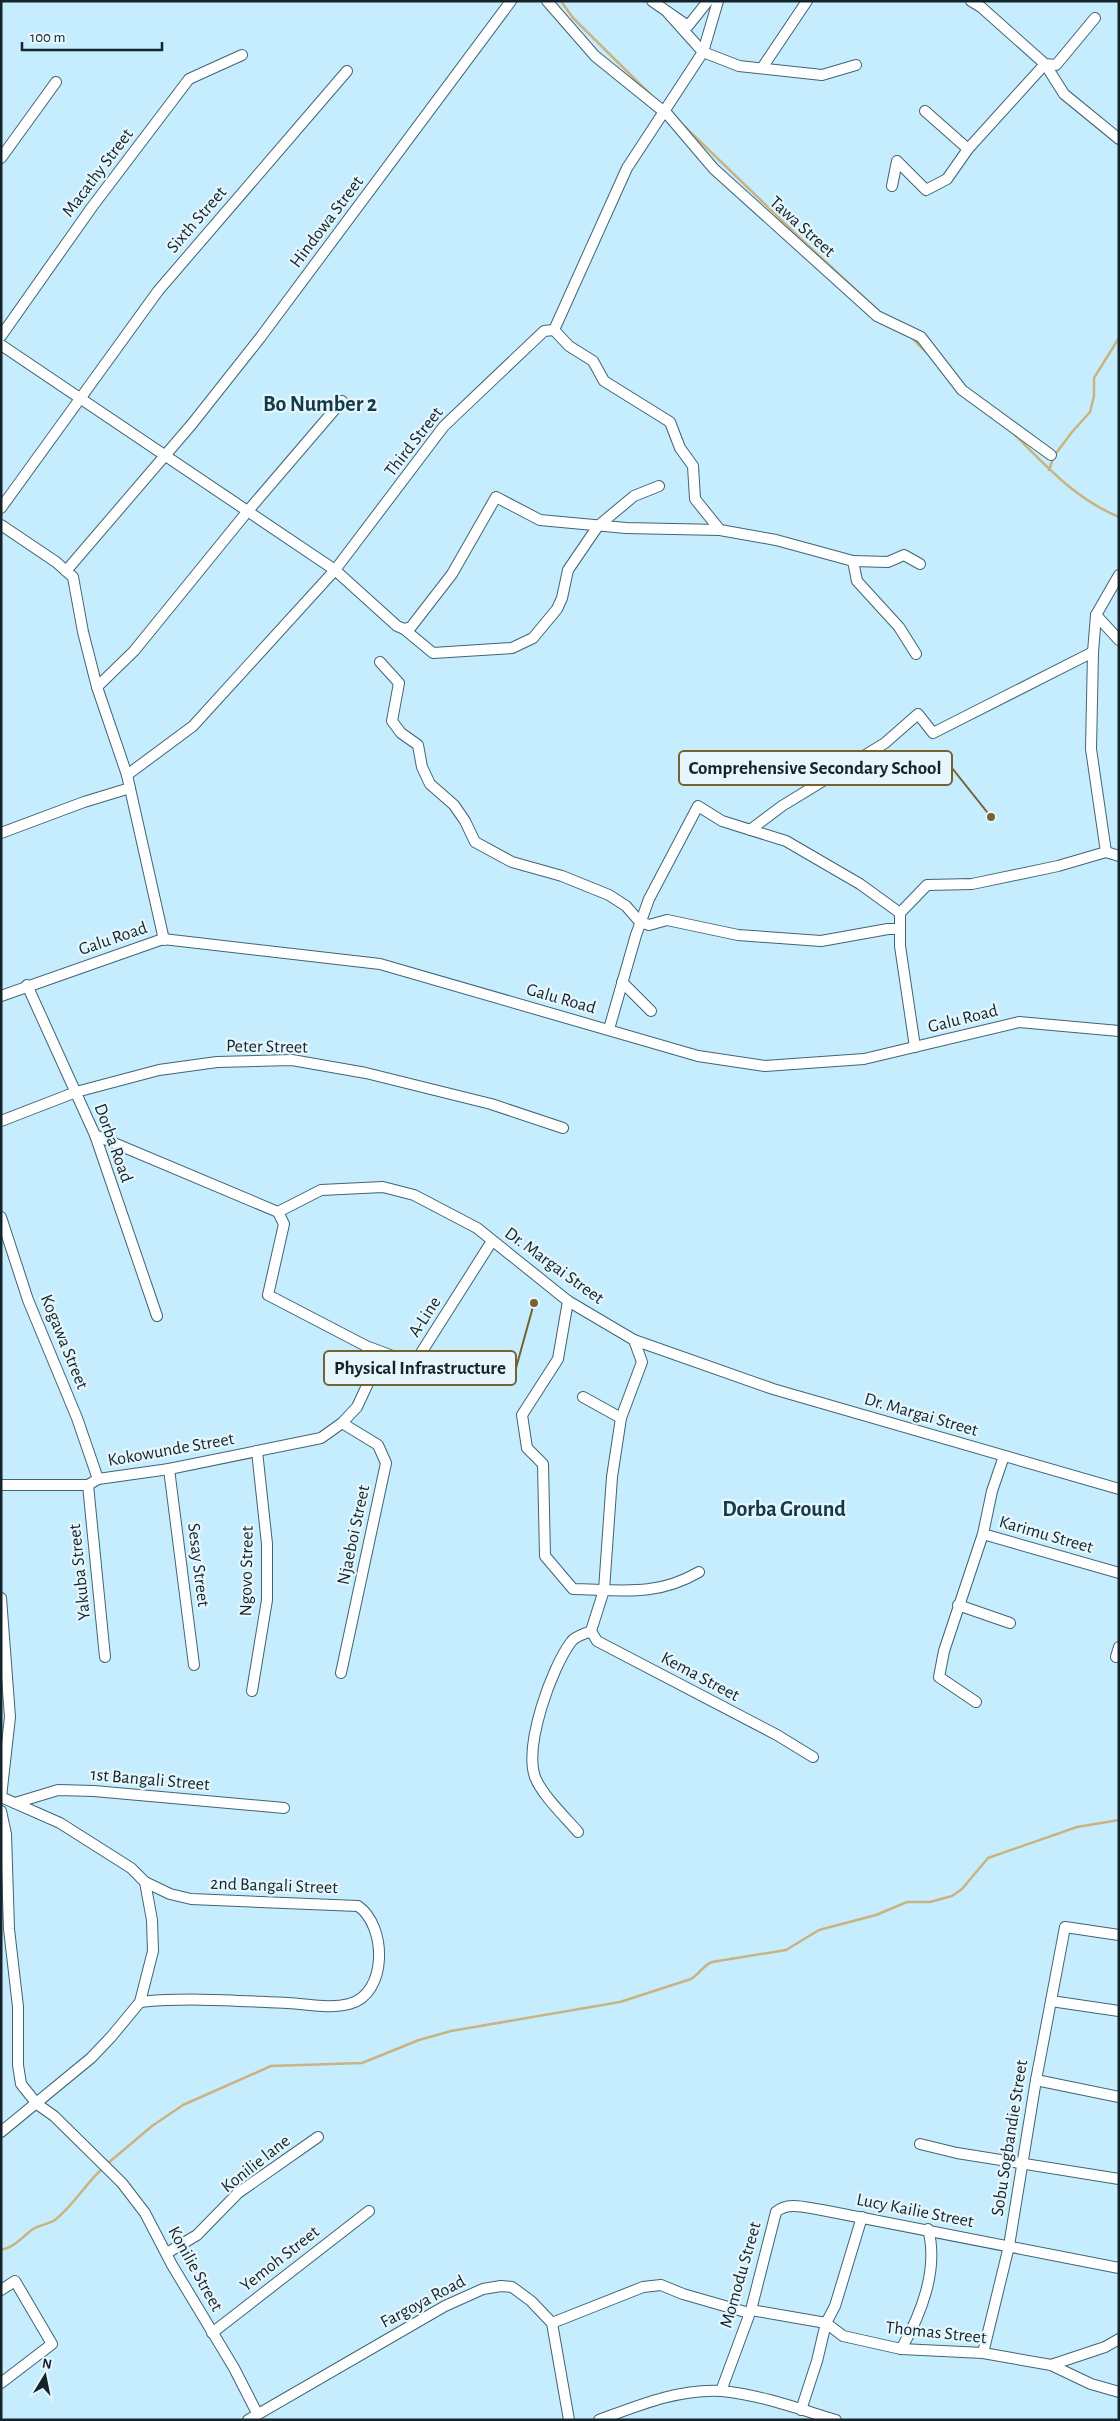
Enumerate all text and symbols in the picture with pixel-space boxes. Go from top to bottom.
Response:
scale bar [22,20,162,52]
text: 100 m [30,30,65,45]
street label: Macathy Street [59,125,137,220]
street label: Hindowa Street [287,173,367,271]
street label: Sixth Street [164,183,231,257]
street label: Tawa Street [766,193,838,261]
district label: Bo Number 2 [263,393,377,415]
street label: Third Street [381,404,447,480]
callout: Comprehensive Secondary School [679,751,952,785]
text: Comprehensive Secondary School [689,759,942,778]
street label: Galu Road [76,919,150,959]
street label: Galu Road [524,981,598,1017]
street label: Galu Road [926,1002,1000,1036]
street label: Peter Street [226,1037,308,1057]
street label: Dorba Road [90,1101,136,1185]
street label: Dr. Margai Street [501,1224,607,1308]
street label: Kogawa Street [37,1292,91,1392]
street label: A-Line [405,1294,445,1340]
callout: Physical Infrastructure [324,1351,516,1385]
text: Physical Infrastructure [334,1359,506,1378]
street label: Dr. Margai Street [862,1390,980,1440]
street label: Kokowunde Street [106,1430,236,1470]
street label: Njaeboi Street [335,1483,373,1586]
district label: Dorba Ground [722,1498,846,1520]
street label: Karimu Street [997,1513,1095,1557]
street label: Sesay Street [184,1522,212,1608]
street label: Yakuba Street [66,1523,94,1621]
street label: Ngovo Street [237,1525,257,1617]
street label: Kema Street [658,1649,742,1705]
street label: 1st Bangali Street [90,1766,211,1794]
street label: 2nd Bangali Street [210,1875,338,1897]
street label: Sobu Sogbandie Street [989,2058,1031,2217]
street label: Konilie lane [218,2132,294,2196]
street label: Lucy Kailie Street [855,2191,975,2231]
street label: Momodu Street [717,2220,765,2330]
street label: Konilie Street [164,2223,226,2315]
street label: Yemoh Street [237,2223,323,2295]
street label: Fargoya Road [378,2272,468,2332]
street label: Thomas Street [885,2319,988,2347]
north arrow [20,2351,70,2401]
text: N [41,2356,53,2372]

